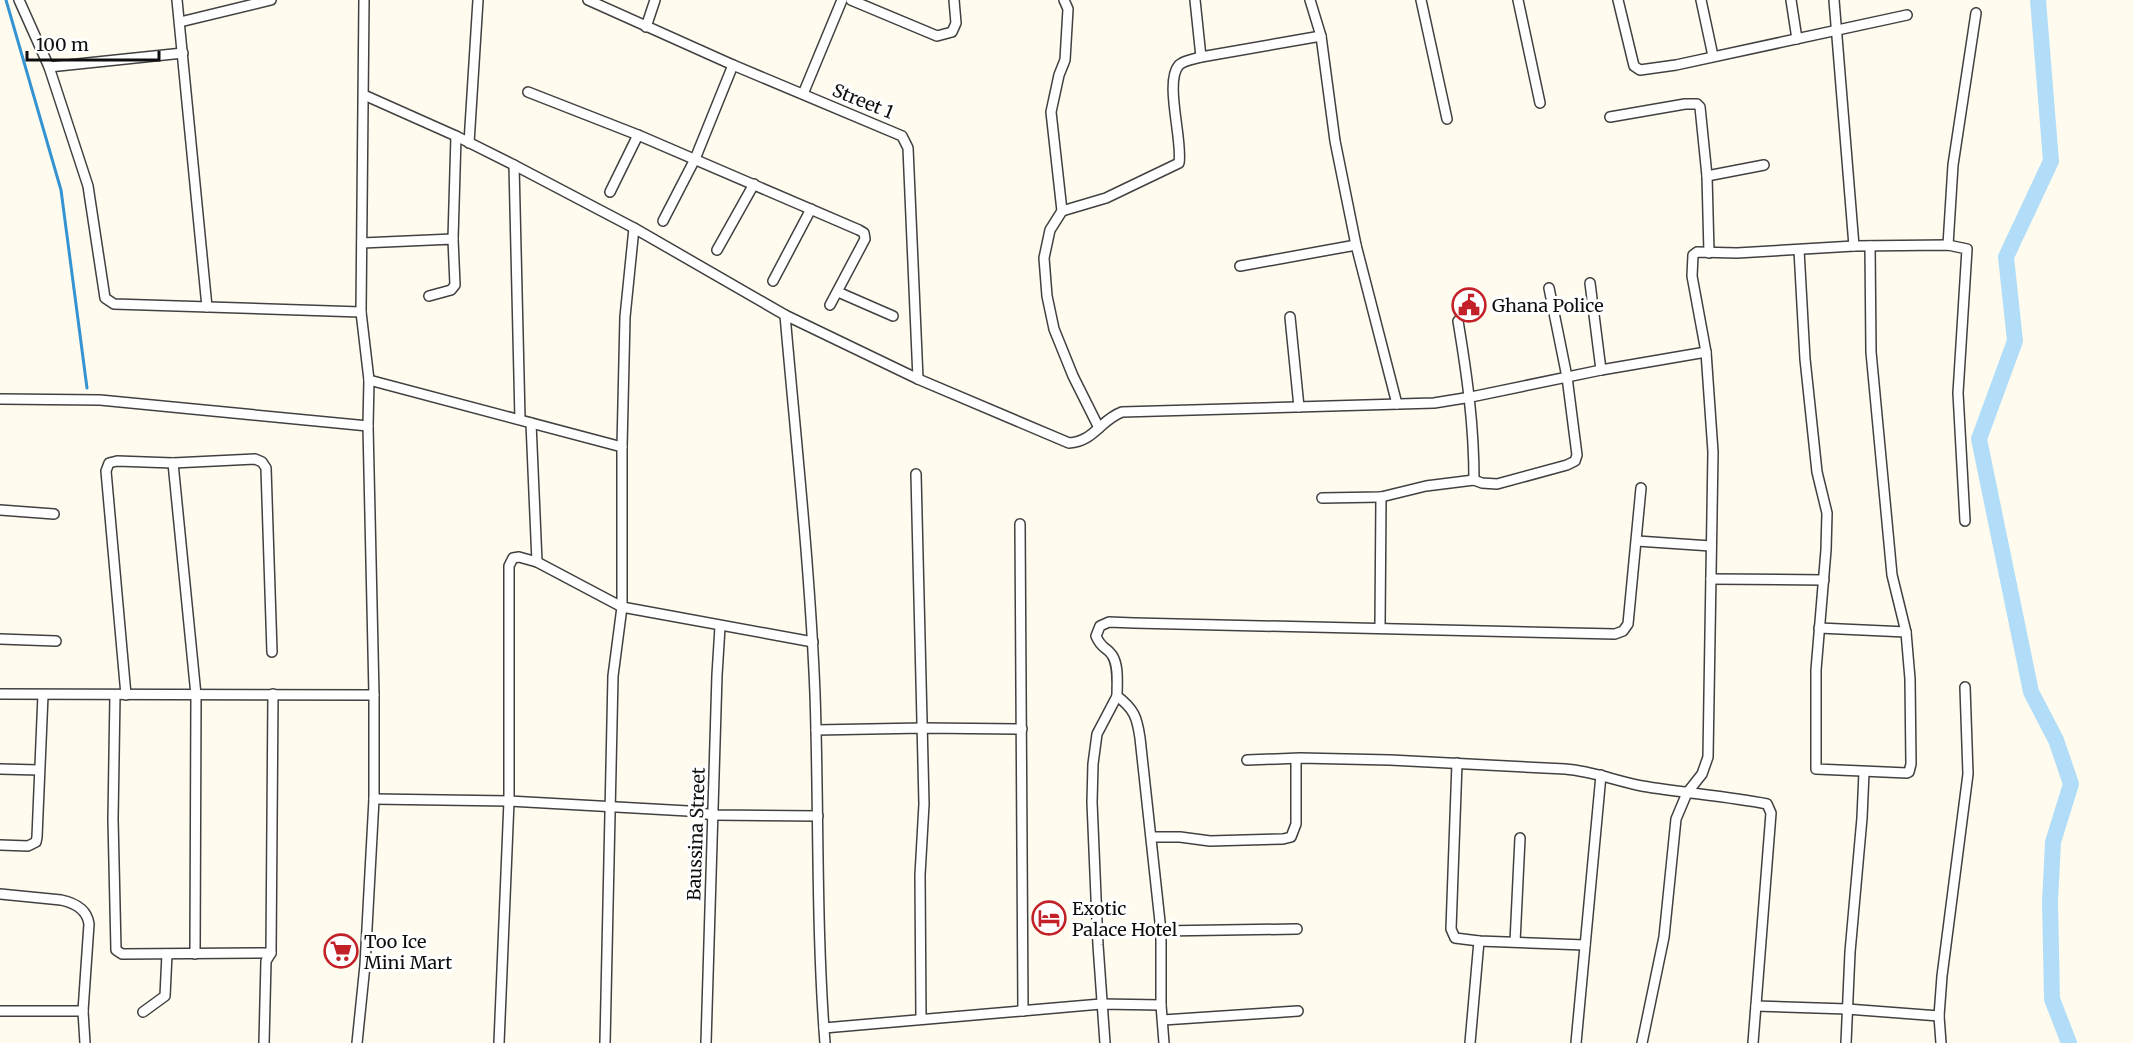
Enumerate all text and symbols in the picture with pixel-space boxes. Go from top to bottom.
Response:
scale bar [27,24,159,62]
text: 100 m [36,33,89,56]
street label: Street 1 [829,78,897,124]
public building icon: Ghana Police [1451,287,1487,323]
place label: Ghana Police [1492,294,1604,317]
street label: Baussina Street [682,767,710,901]
place label: Exotic Palace Hotel [1072,897,1178,941]
hotel icon: Exotic Palace Hotel [1031,900,1067,936]
place label: Too Ice Mini Mart [364,930,452,974]
supermarket icon: Too Ice Mini Mart [323,933,359,969]

